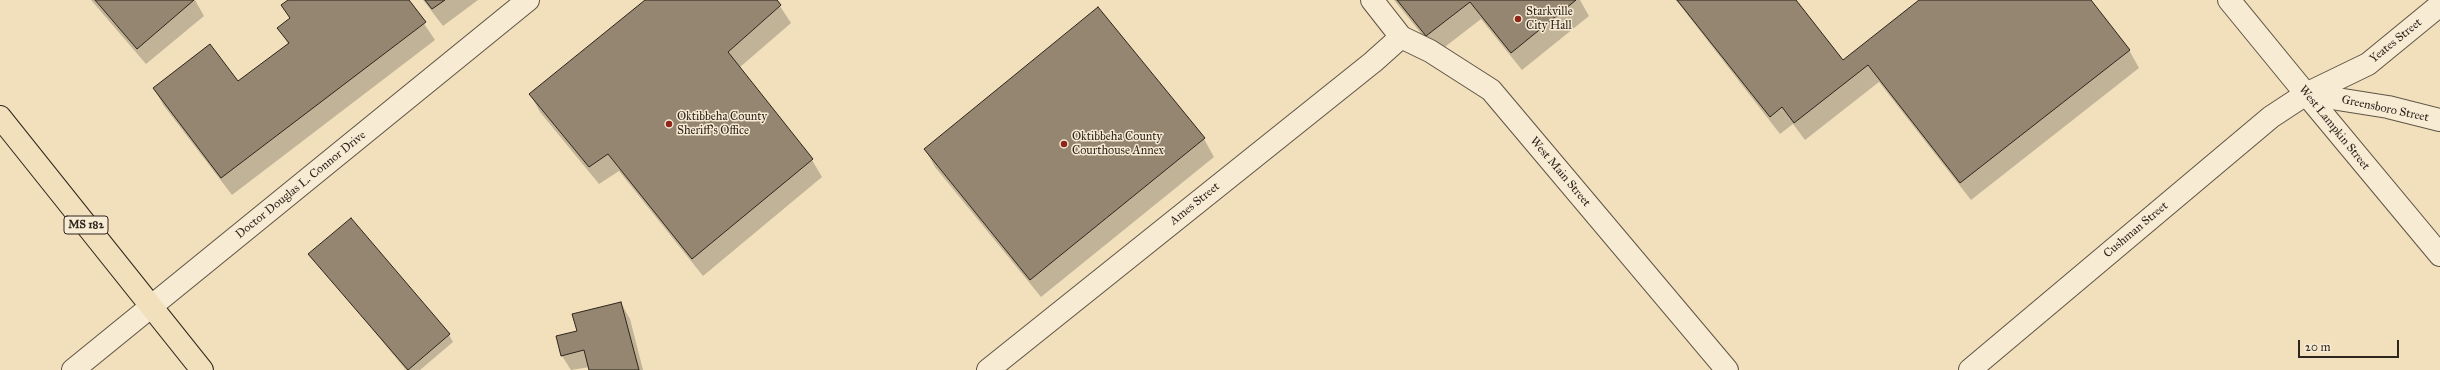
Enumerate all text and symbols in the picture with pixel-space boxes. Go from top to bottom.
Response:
place label: Starkville City Hall [1526,5,1573,33]
marker: Starkville City Hall [1513,14,1523,24]
street label: Yeates Street [2367,16,2425,66]
street label: West Lampkin Street [2295,83,2373,173]
street label: Greensboro Street [2340,93,2430,125]
place label: Oktibbeha County Sheriff's Office [677,110,767,138]
marker: Oktibbeha County Sheriff's Office [664,119,674,129]
street label: Doctor Douglas L. Connor Drive [233,128,369,242]
place label: Oktibbeha County Courthouse Annex [1072,130,1164,158]
street label: West Main Street [1527,134,1593,210]
marker: Oktibbeha County Courthouse Annex [1059,139,1069,149]
street label: Ames Street [1167,180,1223,228]
street label: Cushman Street [2101,199,2171,261]
road number: MS 182 [64,216,108,234]
scale bar [2300,332,2401,358]
text: 20 m [2305,340,2331,354]

